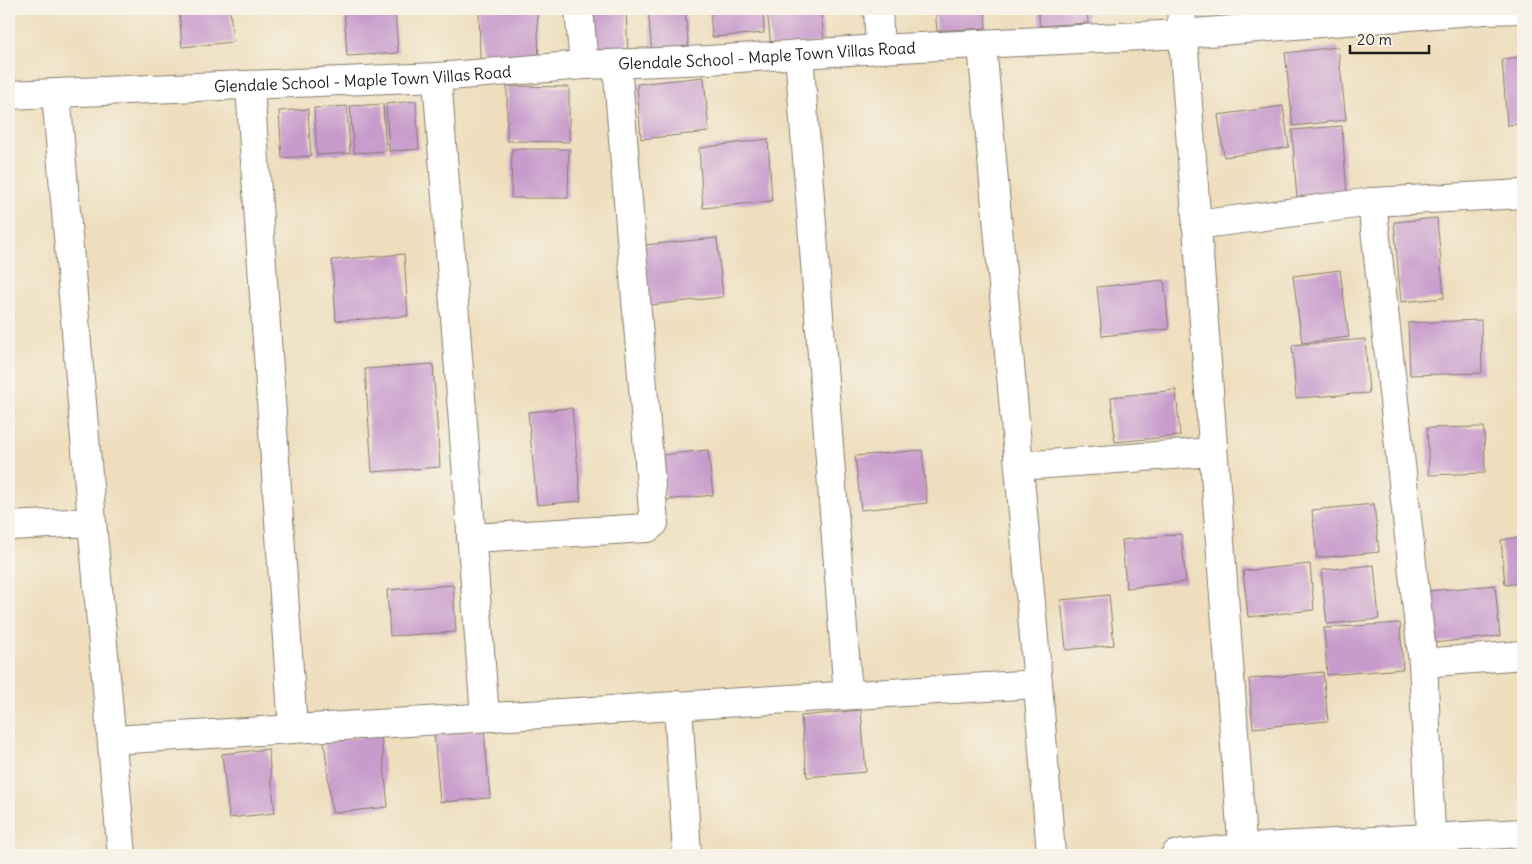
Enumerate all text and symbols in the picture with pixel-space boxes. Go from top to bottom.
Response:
scale bar [1350,22,1428,54]
text: 20 m [1357,30,1392,49]
street label: Glendale School - Maple Town Villas Road [618,37,916,74]
street label: Glendale School - Maple Town Villas Road [214,61,512,96]

